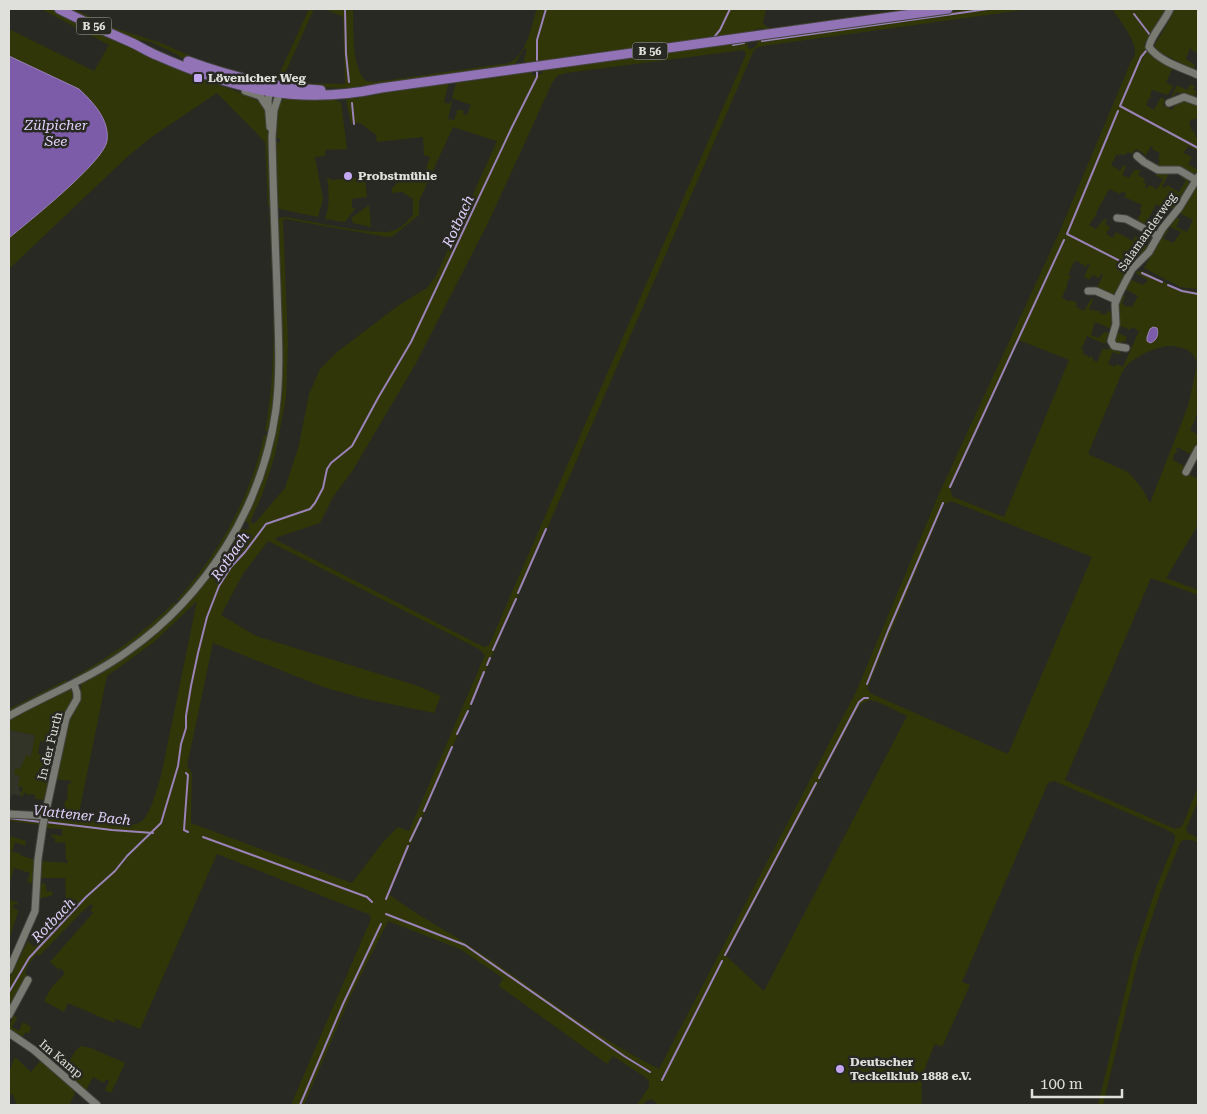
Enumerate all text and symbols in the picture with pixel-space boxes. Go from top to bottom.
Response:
road number: B 56 [76,18,112,34]
road number: B 56 [632,42,668,59]
place label: Lövenicher Weg [208,71,306,85]
marker: Lövenicher Weg [192,72,204,84]
water label: Zülpicher See [23,117,88,149]
place label: Probstmühle [358,169,437,183]
marker: Probstmühle [342,170,354,182]
street label: Salamanderweg [1115,190,1179,274]
water label: Rotbach [439,192,477,250]
water label: Rotbach [207,528,253,584]
street label: In der Furth [35,710,65,781]
water label: Vlattener Bach [32,802,132,828]
water label: Rotbach [27,894,78,946]
street label: Im Kamp [36,1037,86,1081]
place label: Deutscher Teckelklub 1888 e.V. [850,1055,972,1083]
marker: Deutscher Teckelklub 1888 e.V. [834,1063,846,1075]
scale bar [1032,1066,1122,1098]
text: 100 m [1040,1075,1083,1093]

